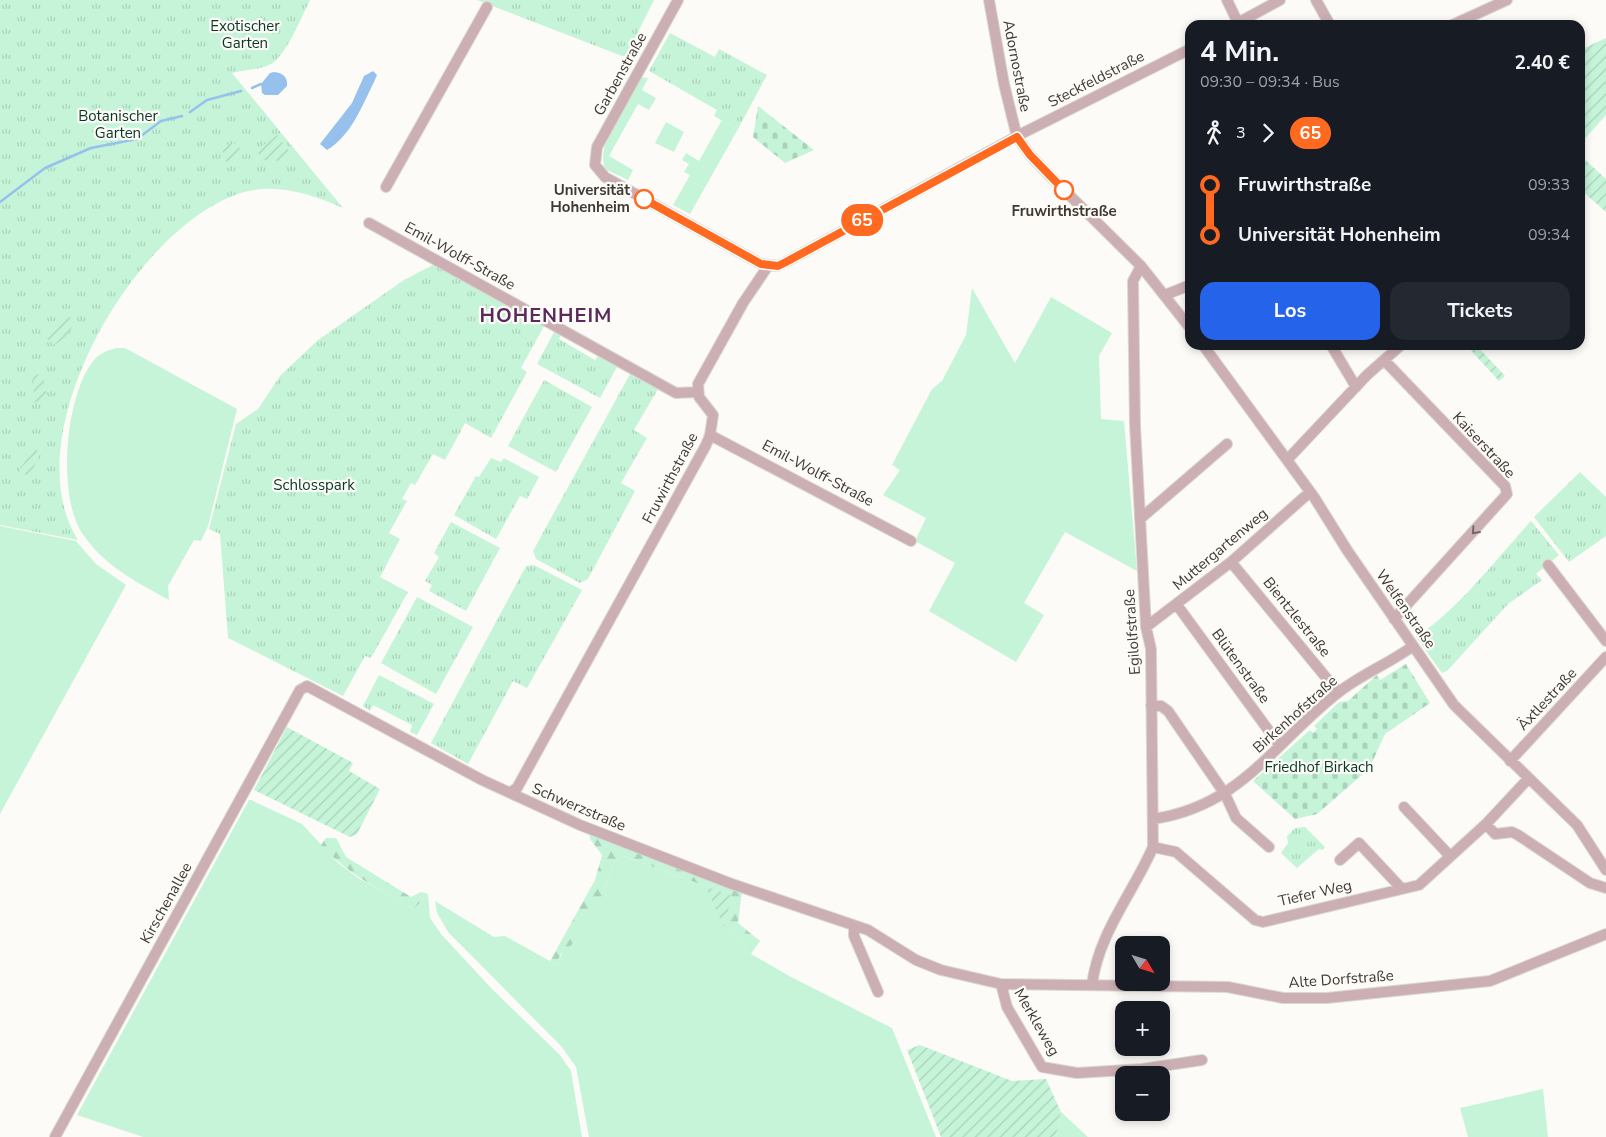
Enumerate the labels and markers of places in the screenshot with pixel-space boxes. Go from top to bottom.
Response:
place label: Universität Hohenheim [550,180,630,217]
marker: Fruwirthstraße [1054,180,1074,200]
marker: Universität Hohenheim [634,189,654,209]
place label: Fruwirthstraße [1011,201,1117,221]

